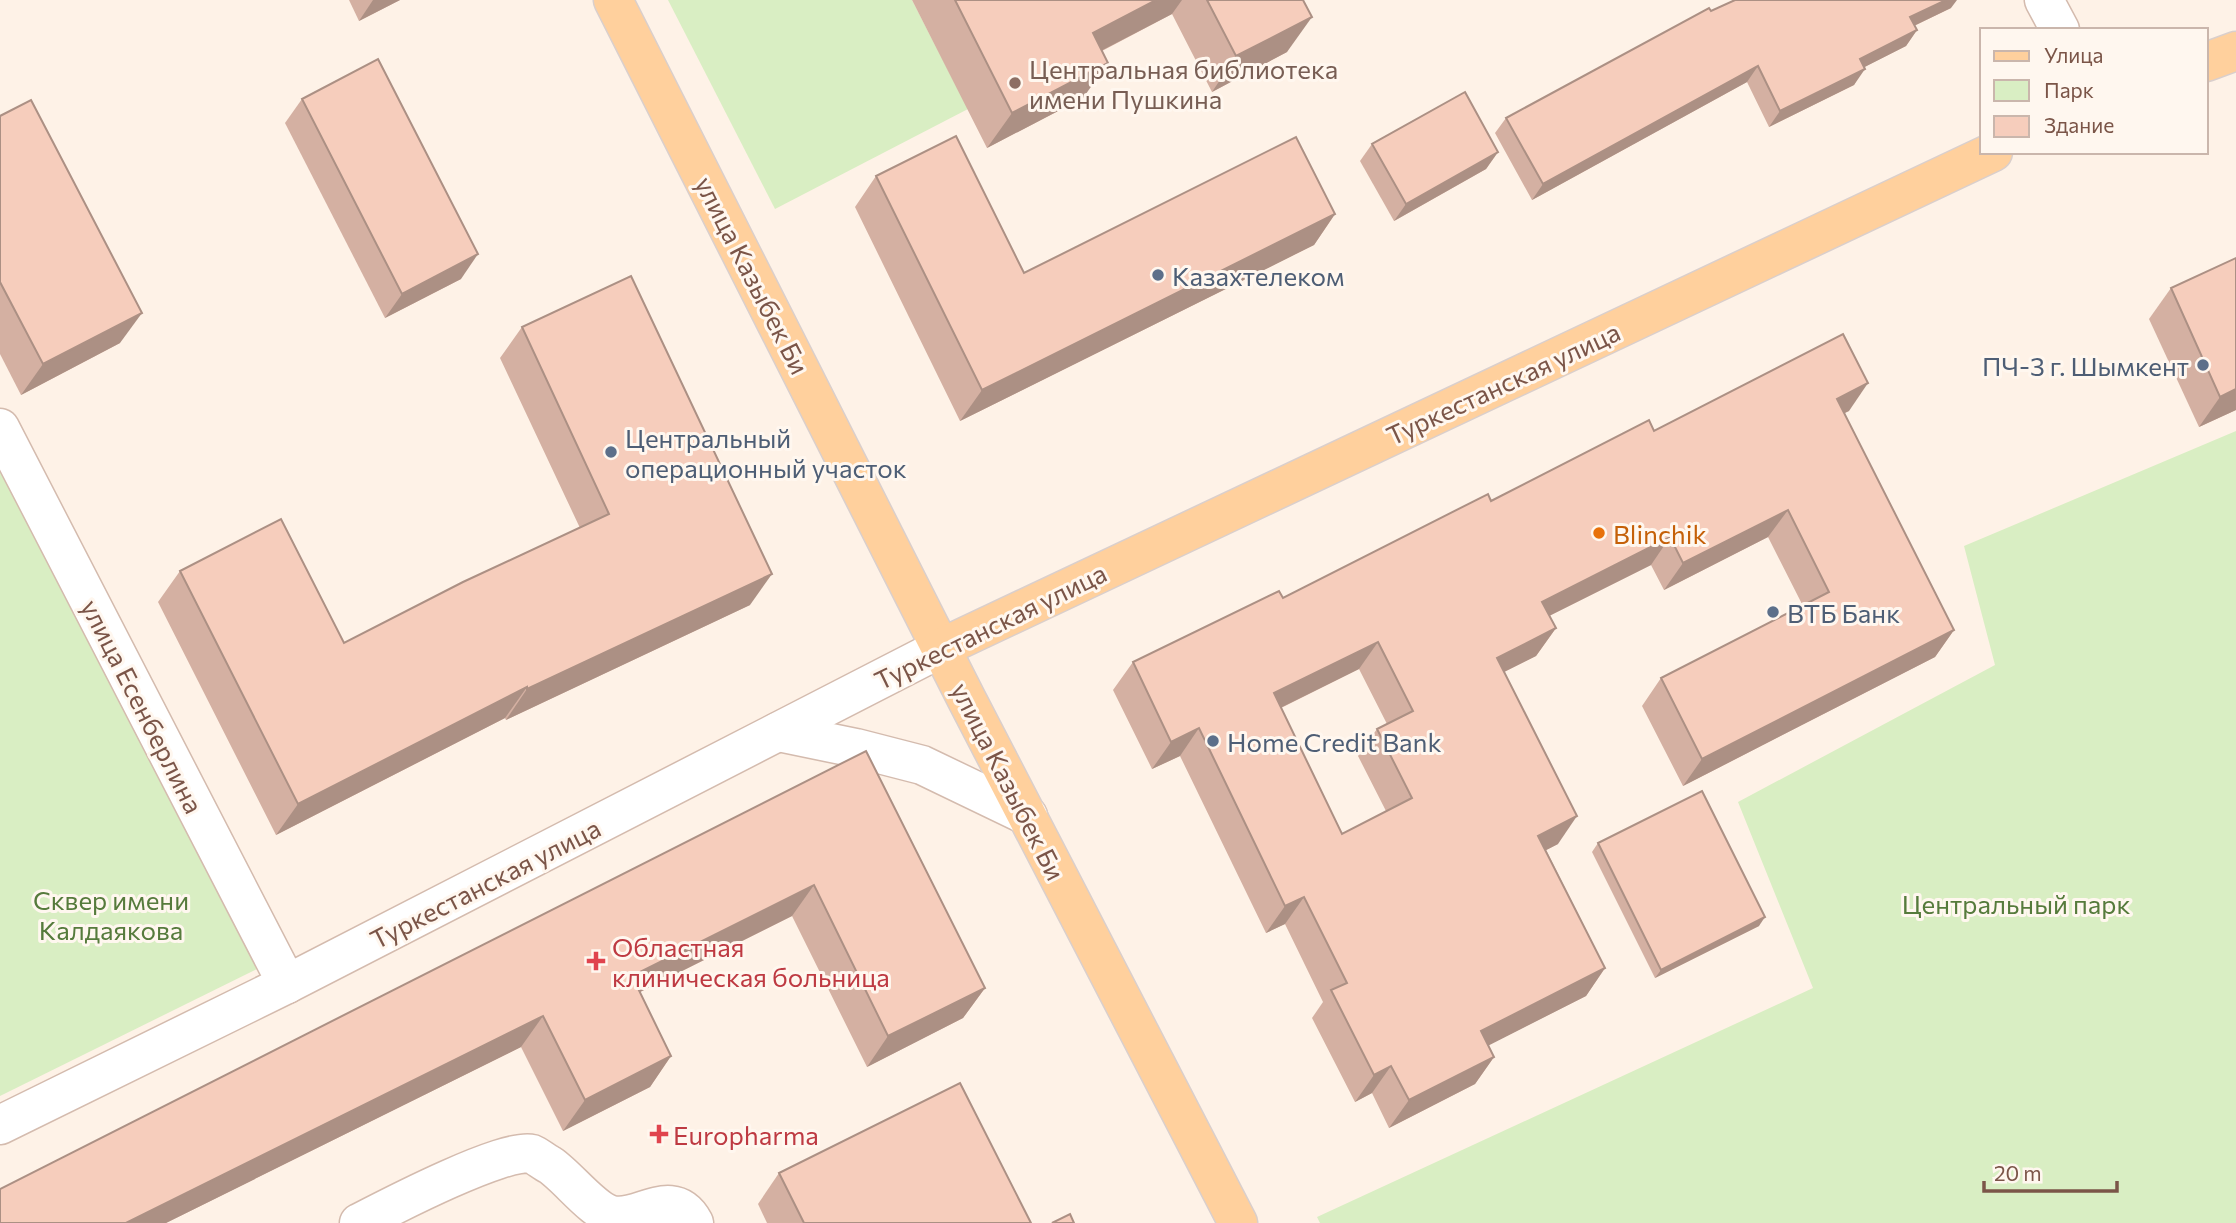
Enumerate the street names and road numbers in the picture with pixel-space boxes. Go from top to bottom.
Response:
street label: улица Казыбек Би [690,171,816,379]
street label: Туркестанская улица [1381,315,1625,451]
street label: Туркестанская улица [869,556,1111,696]
street label: улица Есенберлина [76,594,210,818]
street label: улица Казыбек Би [946,677,1072,885]
street label: Туркестанская улица [365,812,605,954]

